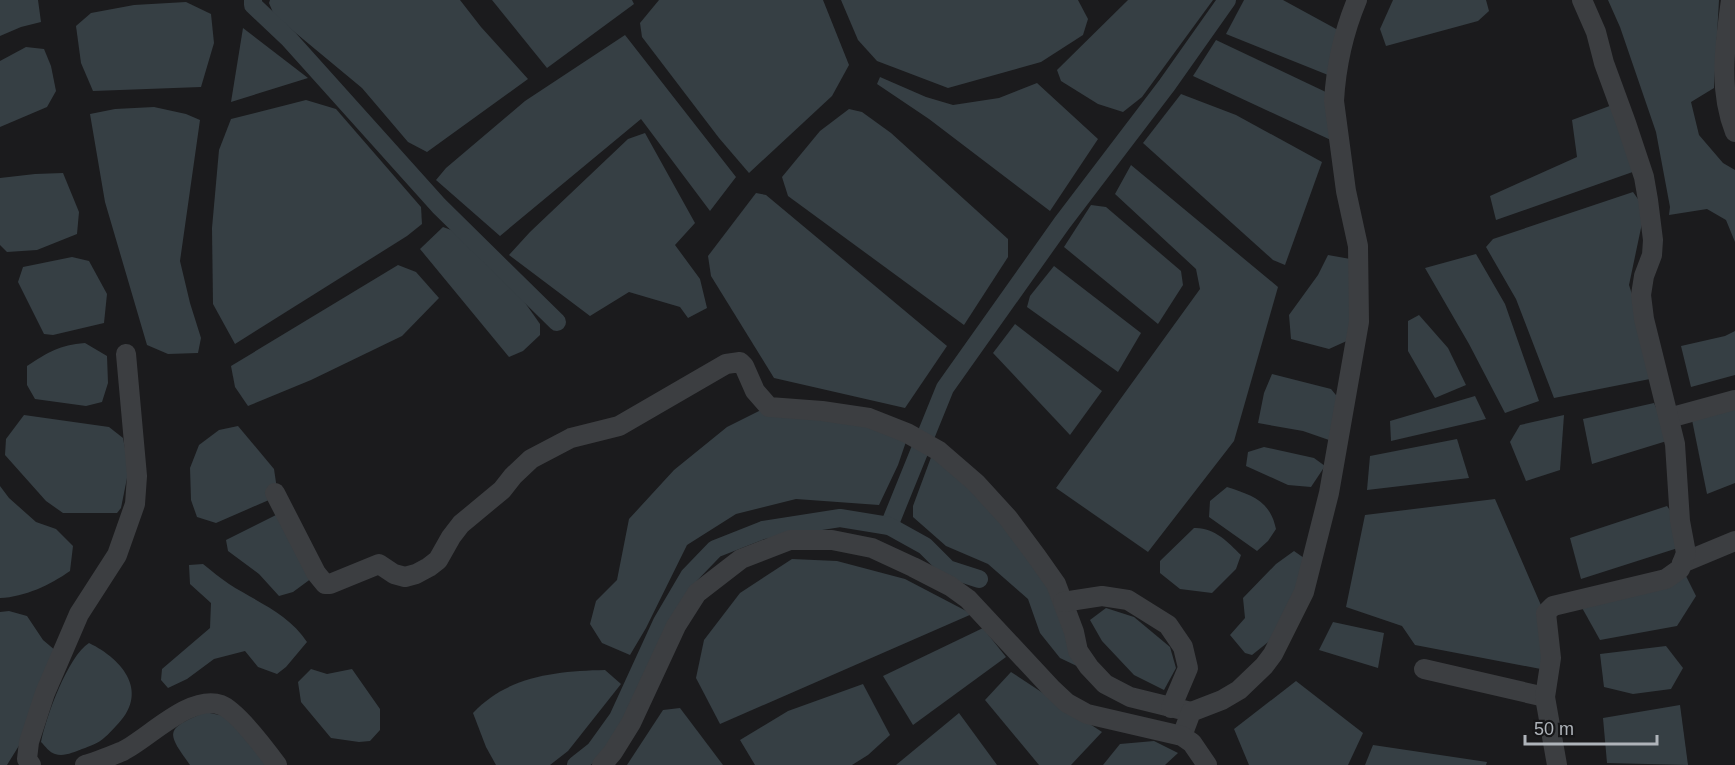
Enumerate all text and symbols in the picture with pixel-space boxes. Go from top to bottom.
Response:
scale bar [1525,708,1657,746]
text: 50 m [1534,719,1574,739]

